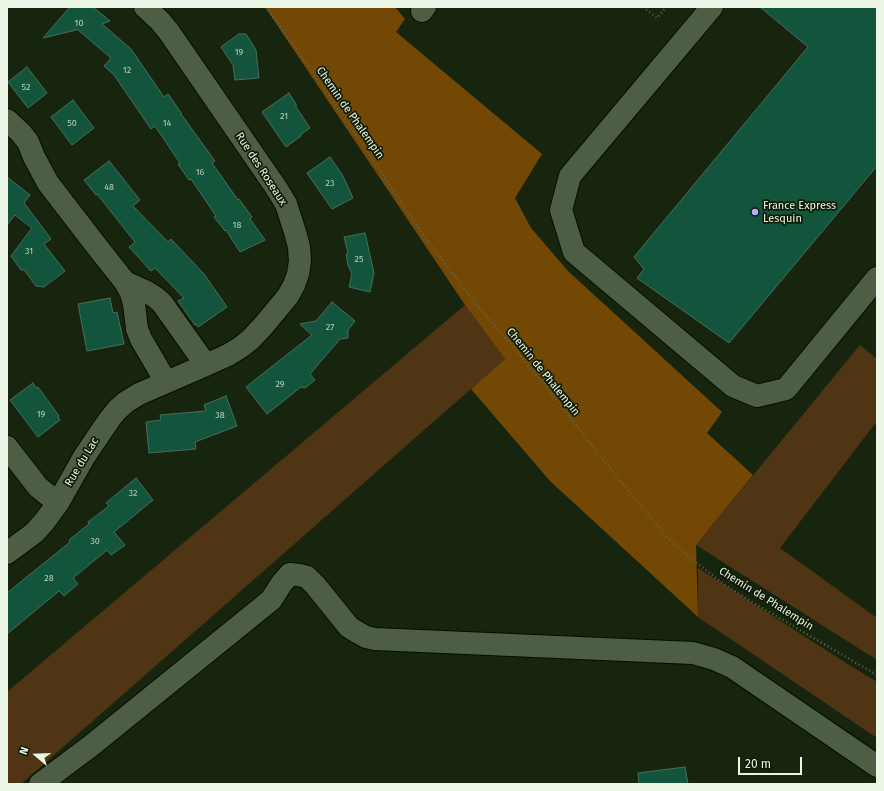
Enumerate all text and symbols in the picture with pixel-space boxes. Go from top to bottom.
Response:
house number: 10 [75,18,83,28]
house number: 19 [235,47,243,57]
house number: 12 [123,65,131,75]
street label: Chemin de Phalempin [313,65,387,161]
house number: 52 [22,82,30,92]
house number: 21 [280,111,288,121]
house number: 50 [67,118,77,128]
house number: 14 [163,118,171,128]
street label: Rue des Roseaux [233,130,289,208]
house number: 16 [196,167,204,177]
house number: 23 [326,178,334,188]
house number: 48 [104,182,114,192]
place label: France Express Lesquin [763,199,836,225]
marker: France Express Lesquin [750,207,760,217]
house number: 18 [233,220,241,230]
house number: 31 [25,246,33,256]
house number: 25 [355,254,363,264]
house number: 27 [326,322,334,332]
street label: Chemin de Phalempin [504,325,582,419]
house number: 29 [275,379,285,389]
house number: 19 [37,409,45,419]
house number: 38 [215,410,225,420]
street label: Rue du Lac [62,435,102,489]
house number: 32 [129,488,137,498]
house number: 30 [90,536,100,546]
street label: Chemin de Phalempin [716,565,816,633]
house number: 28 [44,573,54,583]
north arrow [16,735,56,775]
text: N [17,745,32,757]
scale bar [740,749,804,775]
text: 20 m [745,757,771,771]

